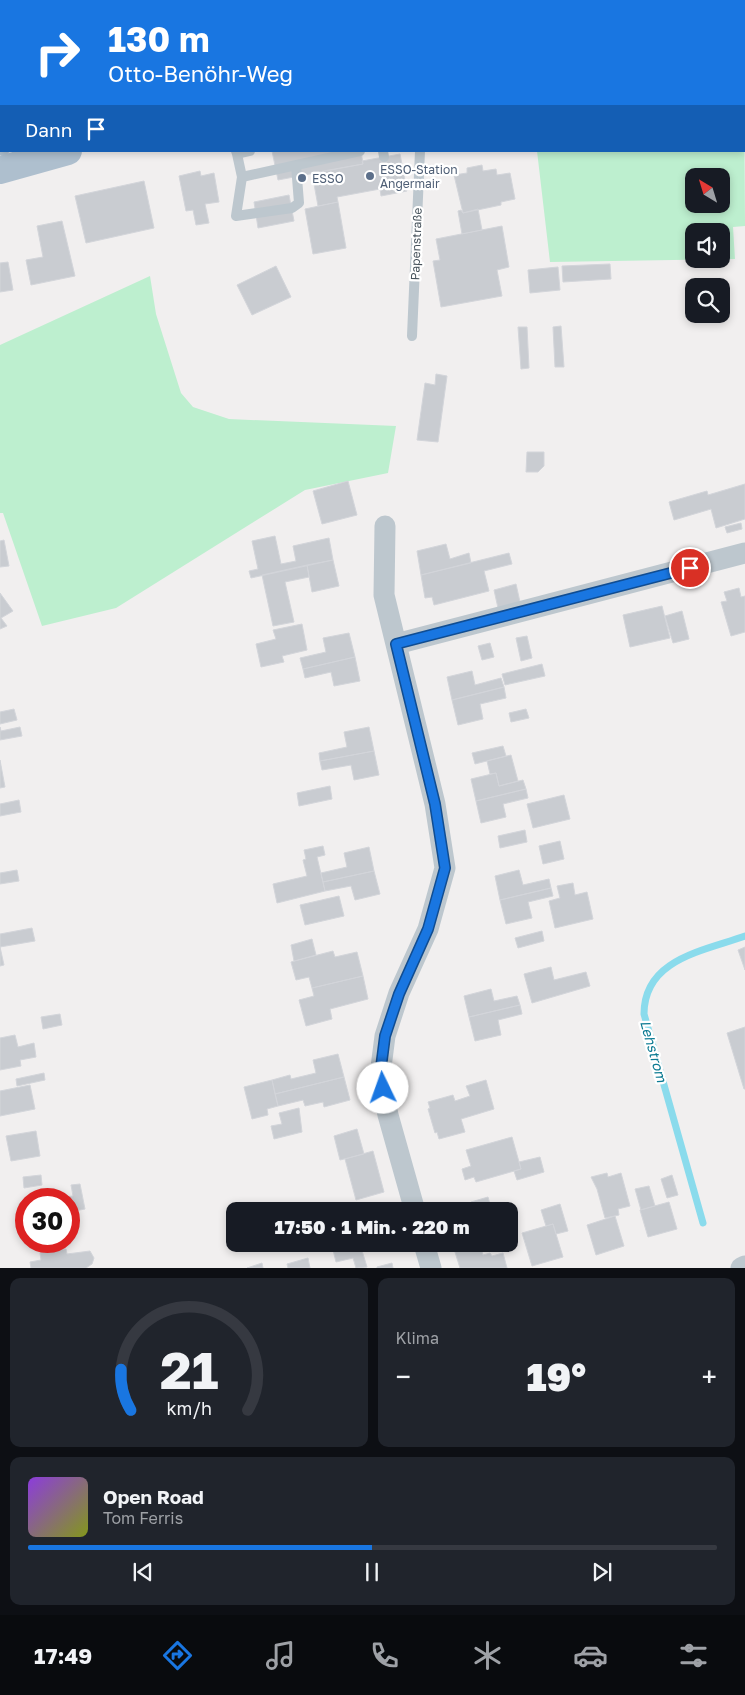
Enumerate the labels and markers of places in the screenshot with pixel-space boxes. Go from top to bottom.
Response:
place label: ESSO-Station Angermair [380,162,458,191]
marker: ESSO-Station Angermair [364,170,376,182]
place label: ESSO [312,171,344,186]
marker: ESSO [296,172,308,184]
pin [669,547,711,589]

